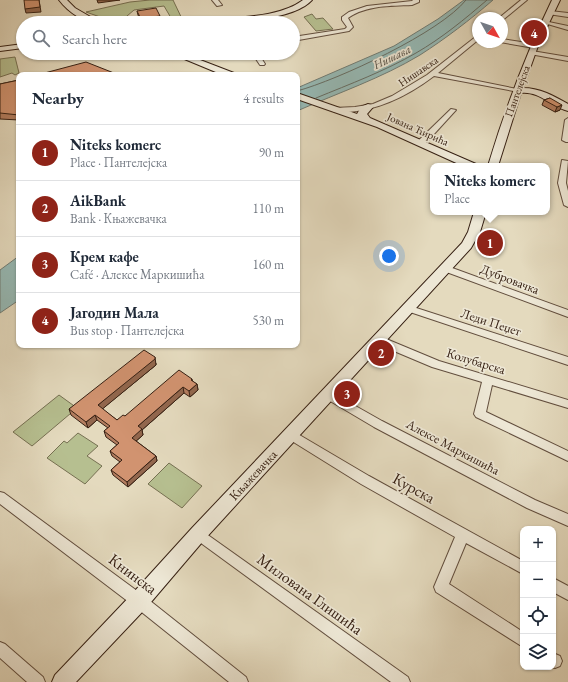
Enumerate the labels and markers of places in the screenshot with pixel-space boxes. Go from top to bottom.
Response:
pin: 4 [521,18,547,48]
pin: 1 [477,228,503,258]
pin: 2 [368,338,394,368]
pin: 3 [334,379,360,409]

